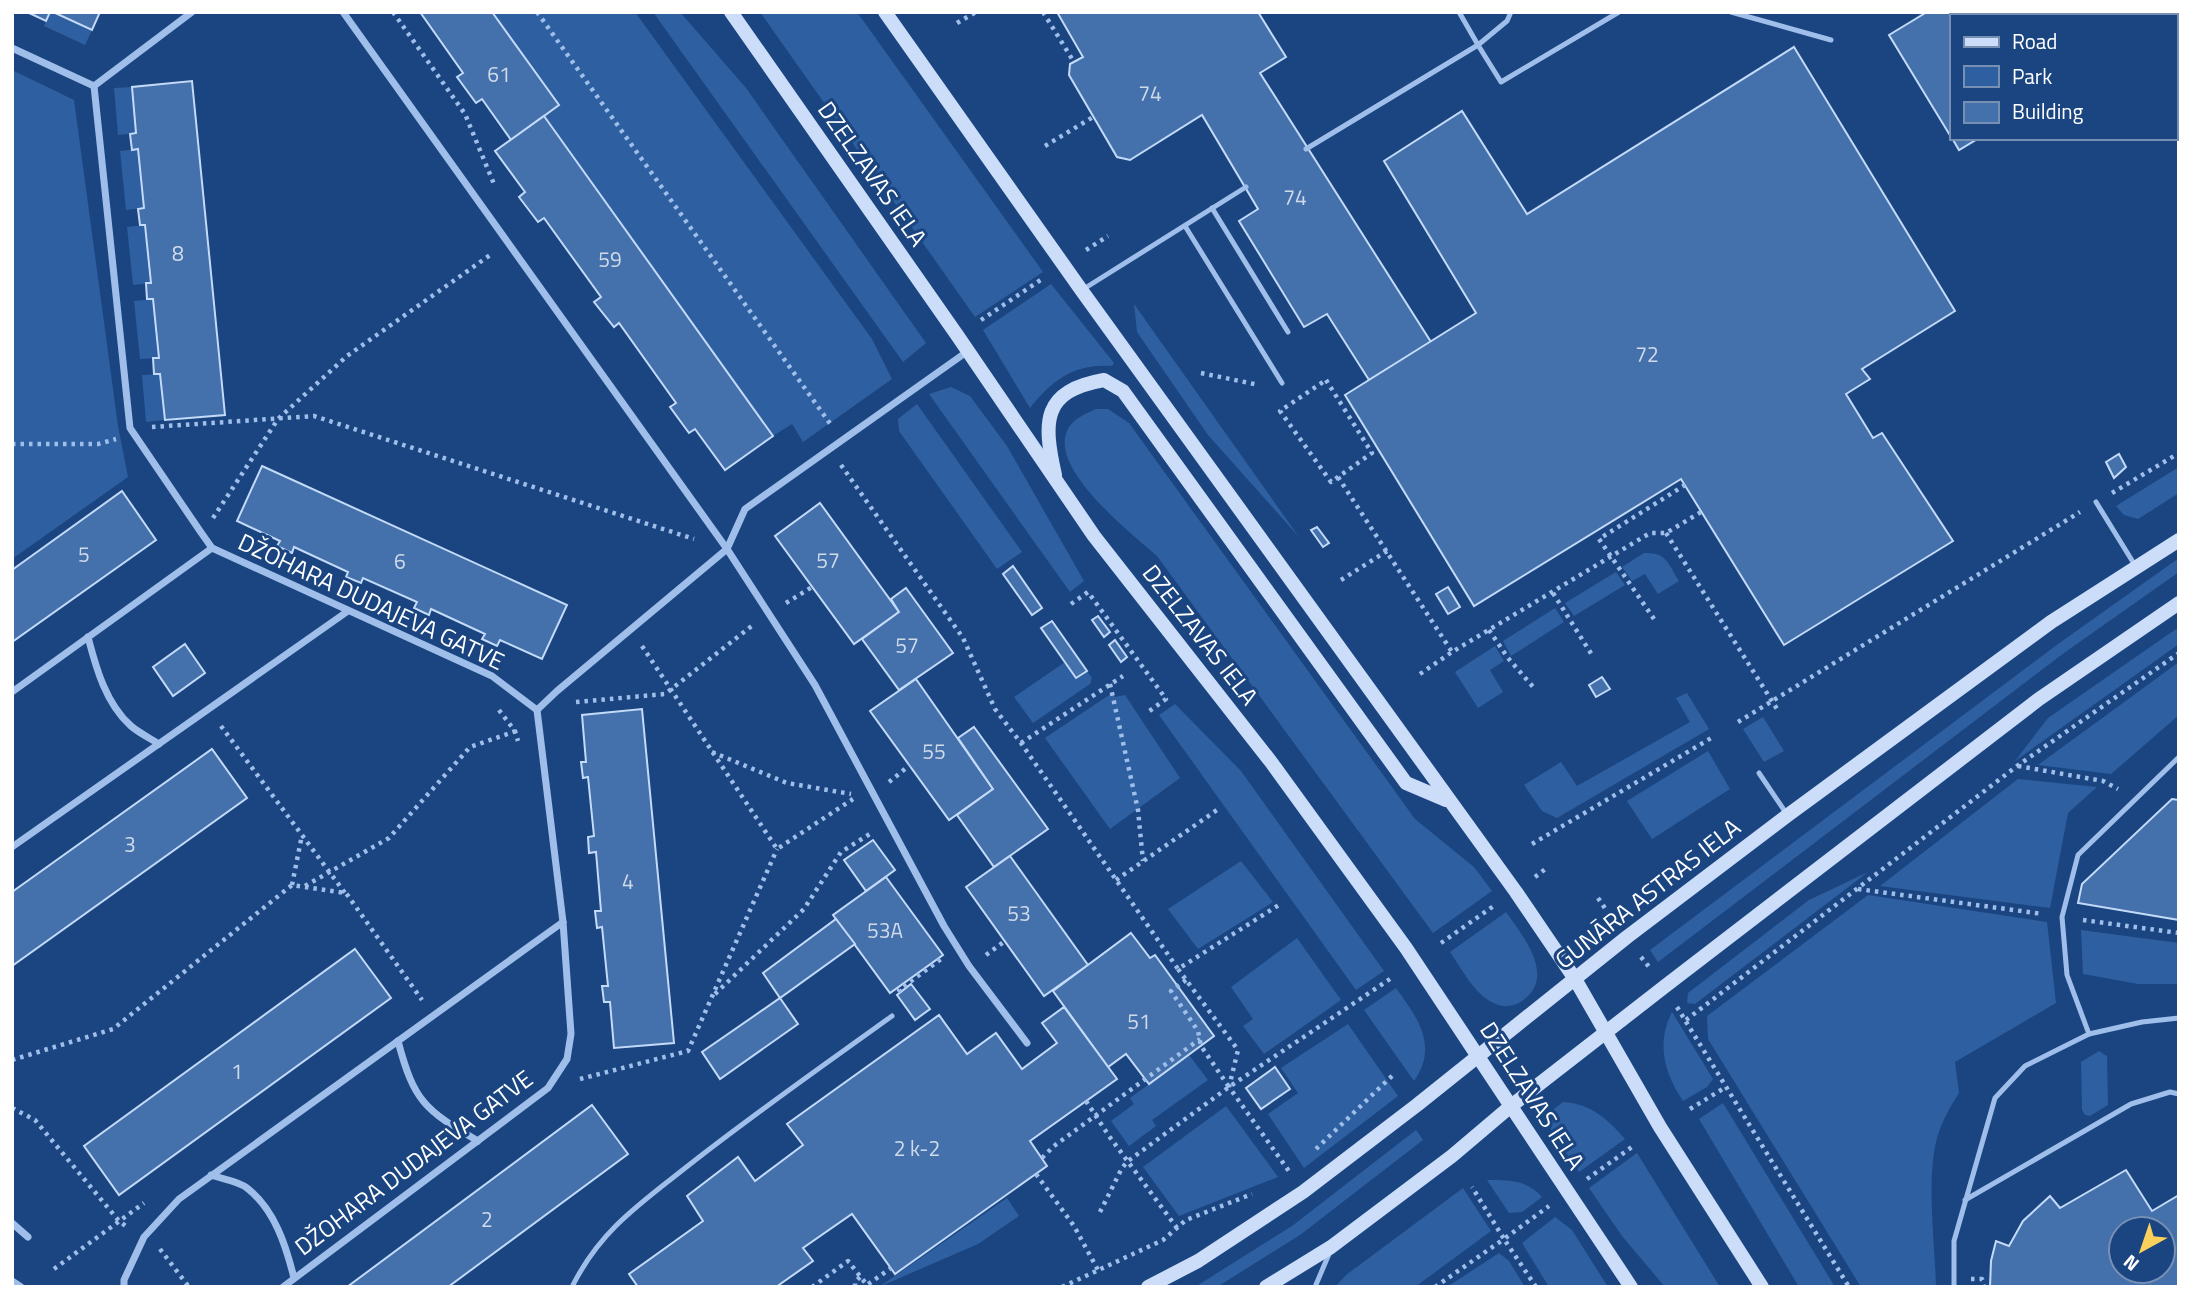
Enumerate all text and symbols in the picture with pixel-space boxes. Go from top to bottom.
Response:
legend [1950,14,2177,140]
text: Road [2012,25,2057,57]
house number: 61 [487,58,511,90]
text: Park [2012,60,2052,92]
house number: 74 [1138,77,1162,109]
street label: DZELZAVAS IELA [809,93,936,253]
text: Building [2012,95,2084,127]
house number: 74 [1283,181,1307,213]
house number: 8 [172,237,184,269]
house number: 59 [598,243,622,275]
house number: 72 [1635,338,1659,370]
street label: DŽOHARA DUDAJEVA GATVE [232,524,510,679]
house number: 5 [78,538,90,570]
house number: 57 [816,544,840,576]
house number: 6 [394,545,406,577]
street label: DZELZAVAS IELA [1134,556,1267,713]
house number: 57 [895,629,919,661]
house number: 55 [922,735,946,767]
street label: GUNĀRA ASTRAS IELA [1547,809,1748,977]
house number: 3 [124,828,136,860]
house number: 4 [622,865,634,897]
house number: 53 [1007,897,1031,929]
house number: 53A [867,914,903,946]
house number: 51 [1127,1005,1151,1037]
street label: DZELZAVAS IELA [1471,1014,1594,1177]
house number: 1 [231,1055,243,1087]
street label: DŽOHARA DUDAJEVA GATVE [287,1061,540,1264]
house number: 2 k-2 [894,1132,940,1164]
house number: 2 [481,1203,493,1235]
north arrow [2107,1215,2177,1285]
text: N [2116,1248,2145,1279]

